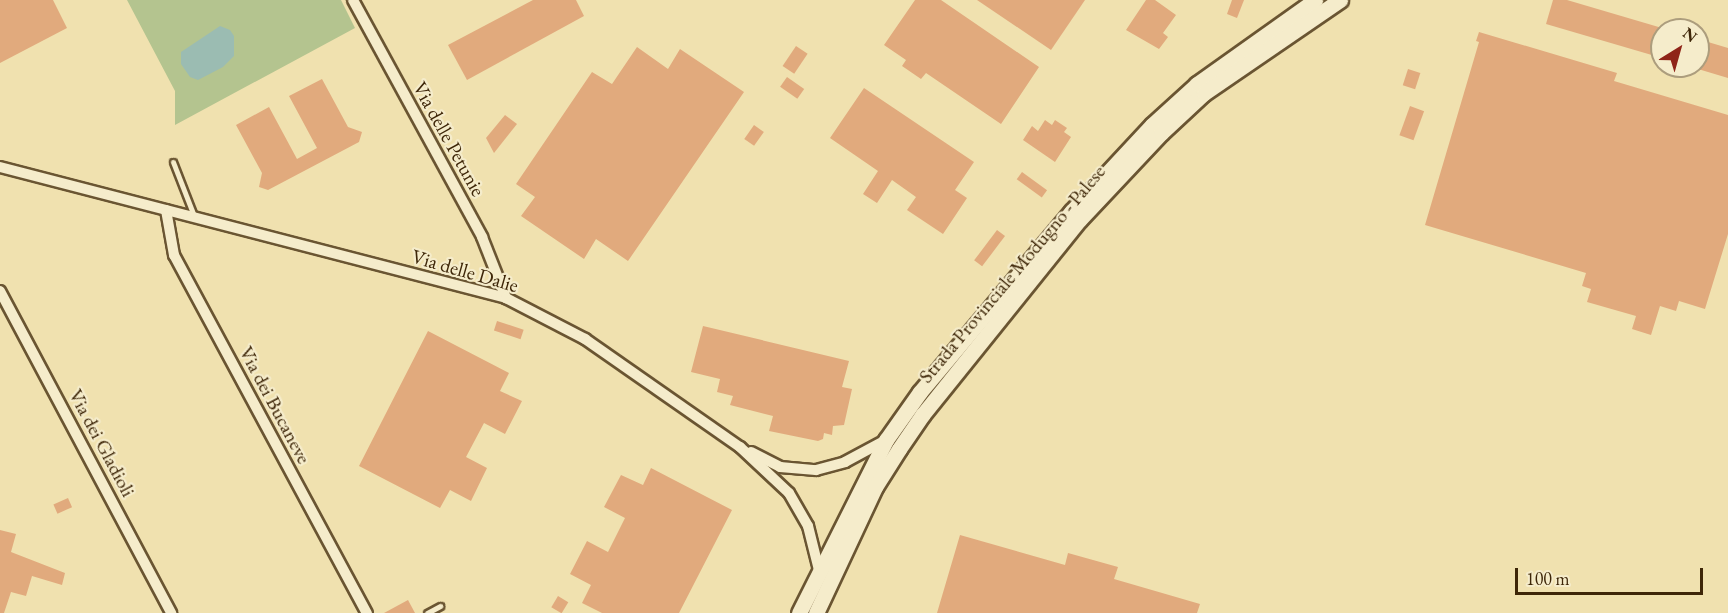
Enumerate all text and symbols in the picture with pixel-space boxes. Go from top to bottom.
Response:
north arrow [1650,18,1710,78]
text: N [1678,23,1701,47]
street label: Via delle Petunie [408,78,490,200]
street label: Strada Provinciale Modugno - Palese [914,160,1110,388]
street label: Via delle Dalie [409,244,521,298]
street label: Via dei Bucaneve [234,342,316,468]
street label: Via dei Gladioli [64,385,140,501]
scale bar [1518,556,1706,594]
text: 100 m [1526,567,1570,590]

